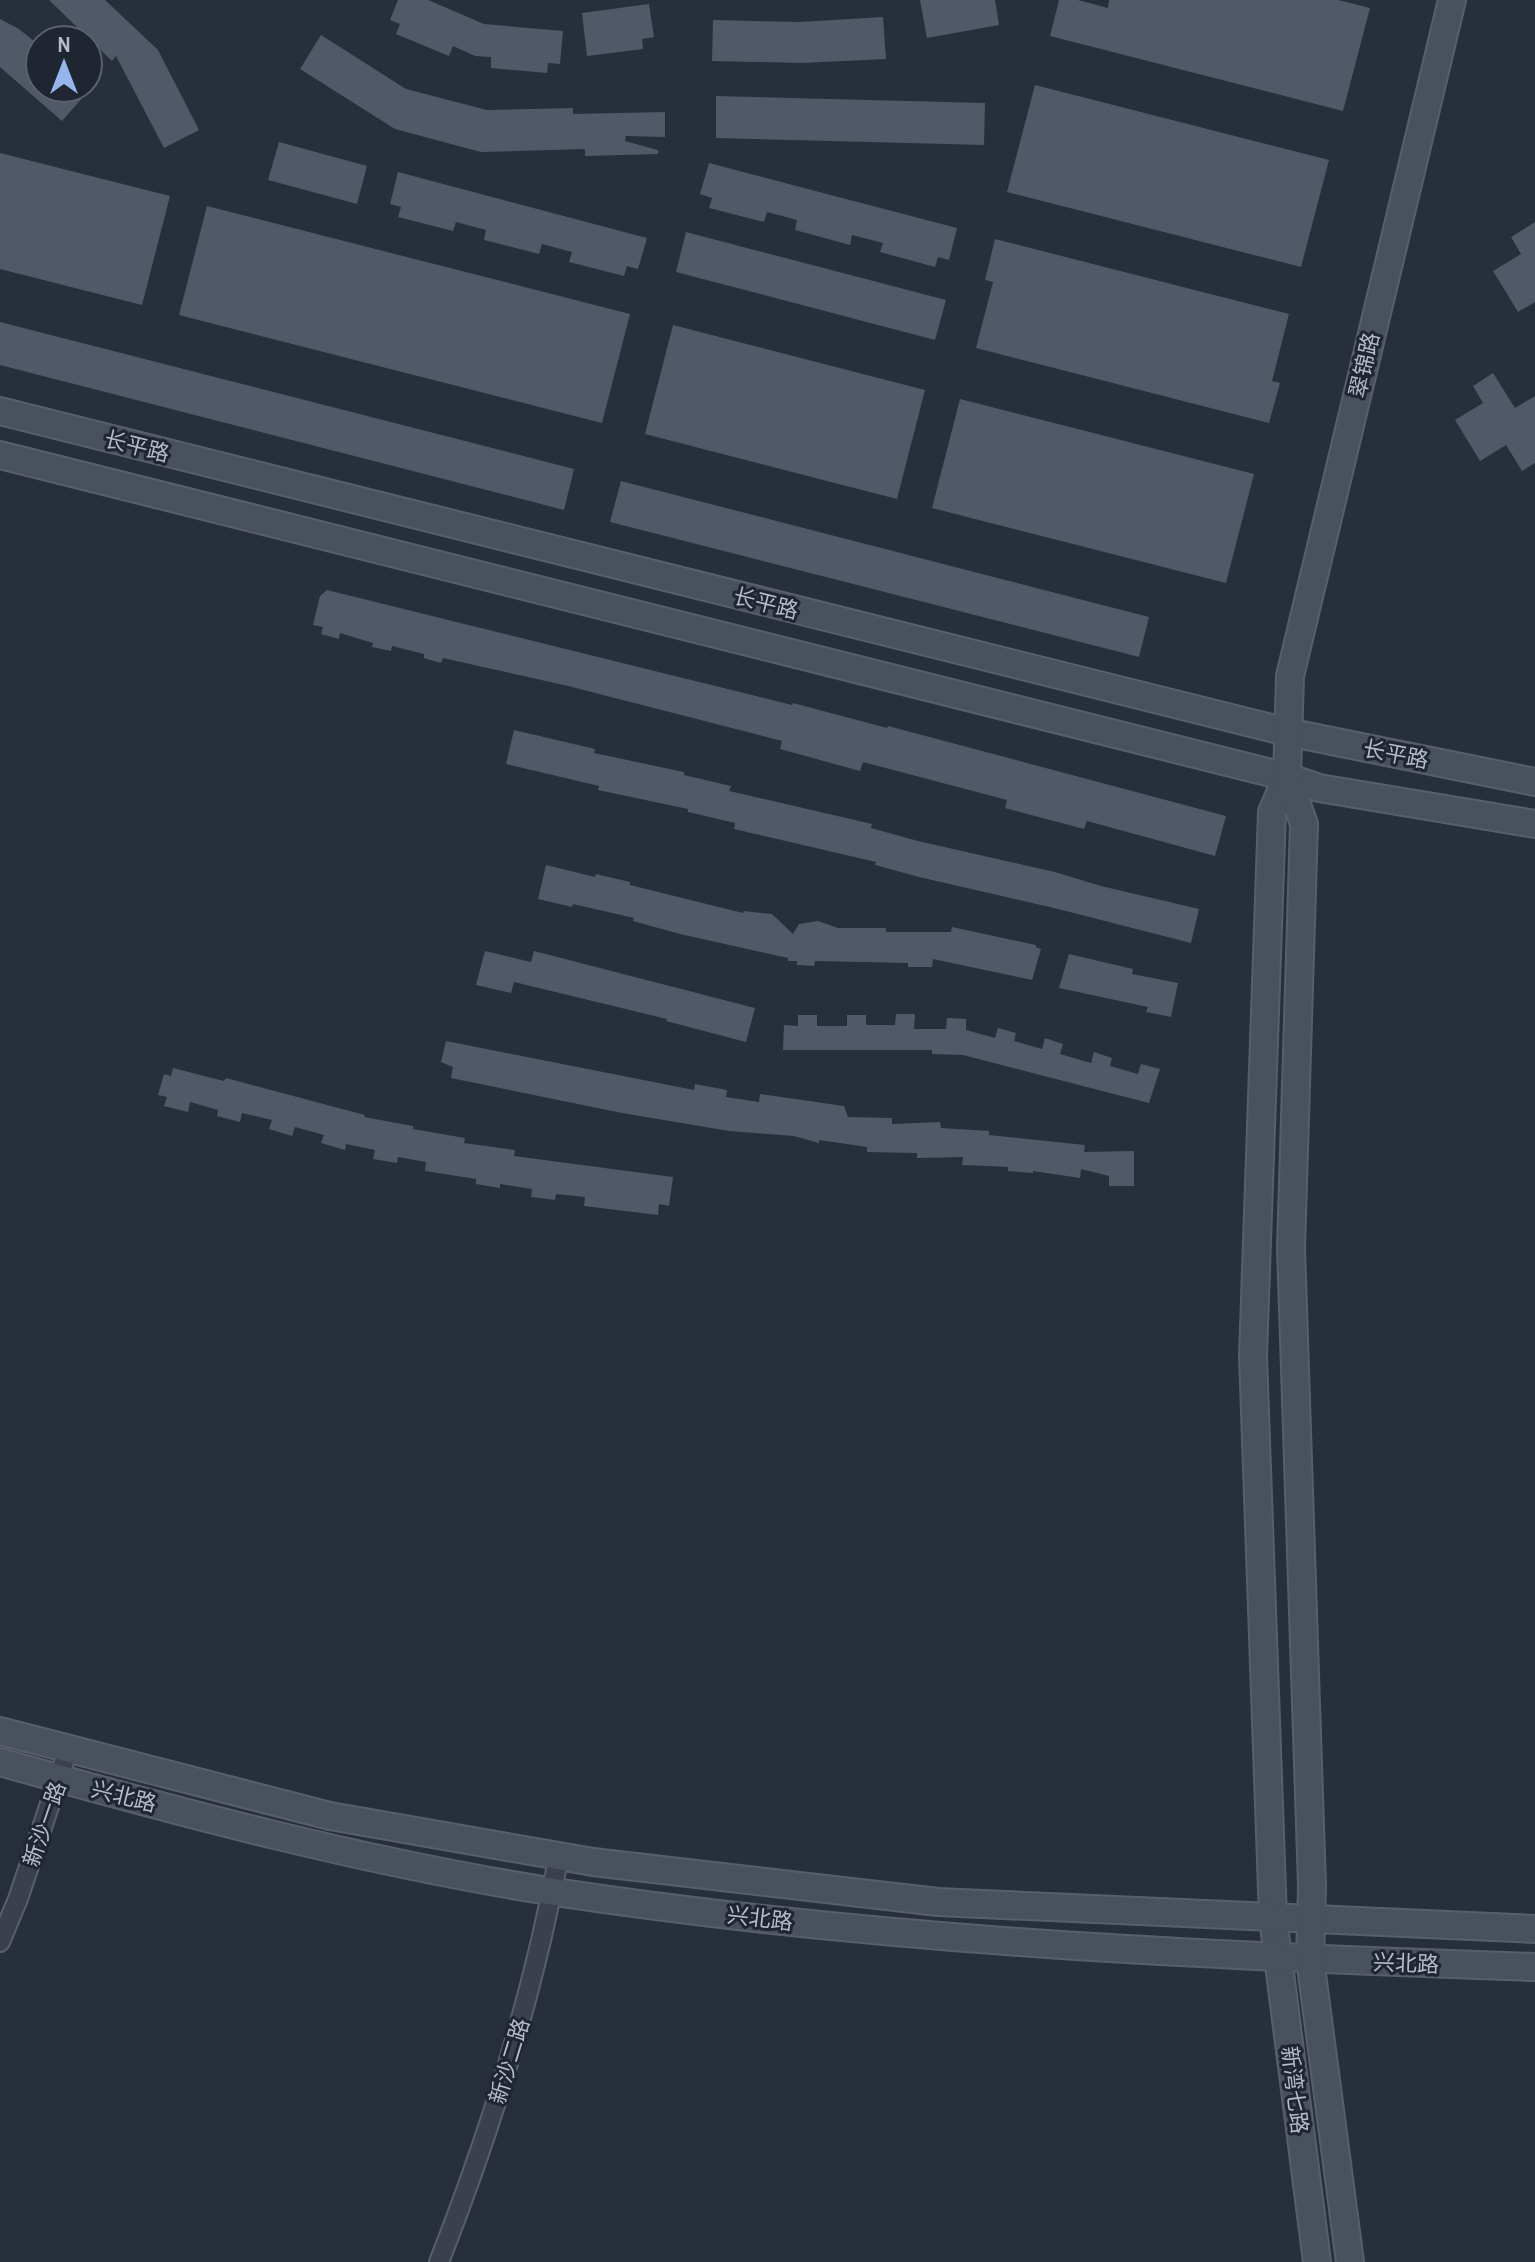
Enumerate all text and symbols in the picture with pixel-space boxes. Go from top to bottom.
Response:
north arrow [24,24,104,104]
text: N [57,29,71,59]
street label: 翠锦路 [1342,329,1386,401]
street label: 长平路 [101,423,173,469]
street label: 长平路 [730,580,802,626]
street label: 长平路 [1361,733,1431,775]
street label: 兴北路 [88,1773,160,1819]
street label: 新沙一路 [15,1778,73,1870]
street label: 兴北路 [725,1899,795,1937]
street label: 兴北路 [1372,1947,1440,1979]
street label: 新沙二路 [482,2015,536,2107]
street label: 新湾七路 [1275,2044,1315,2136]

